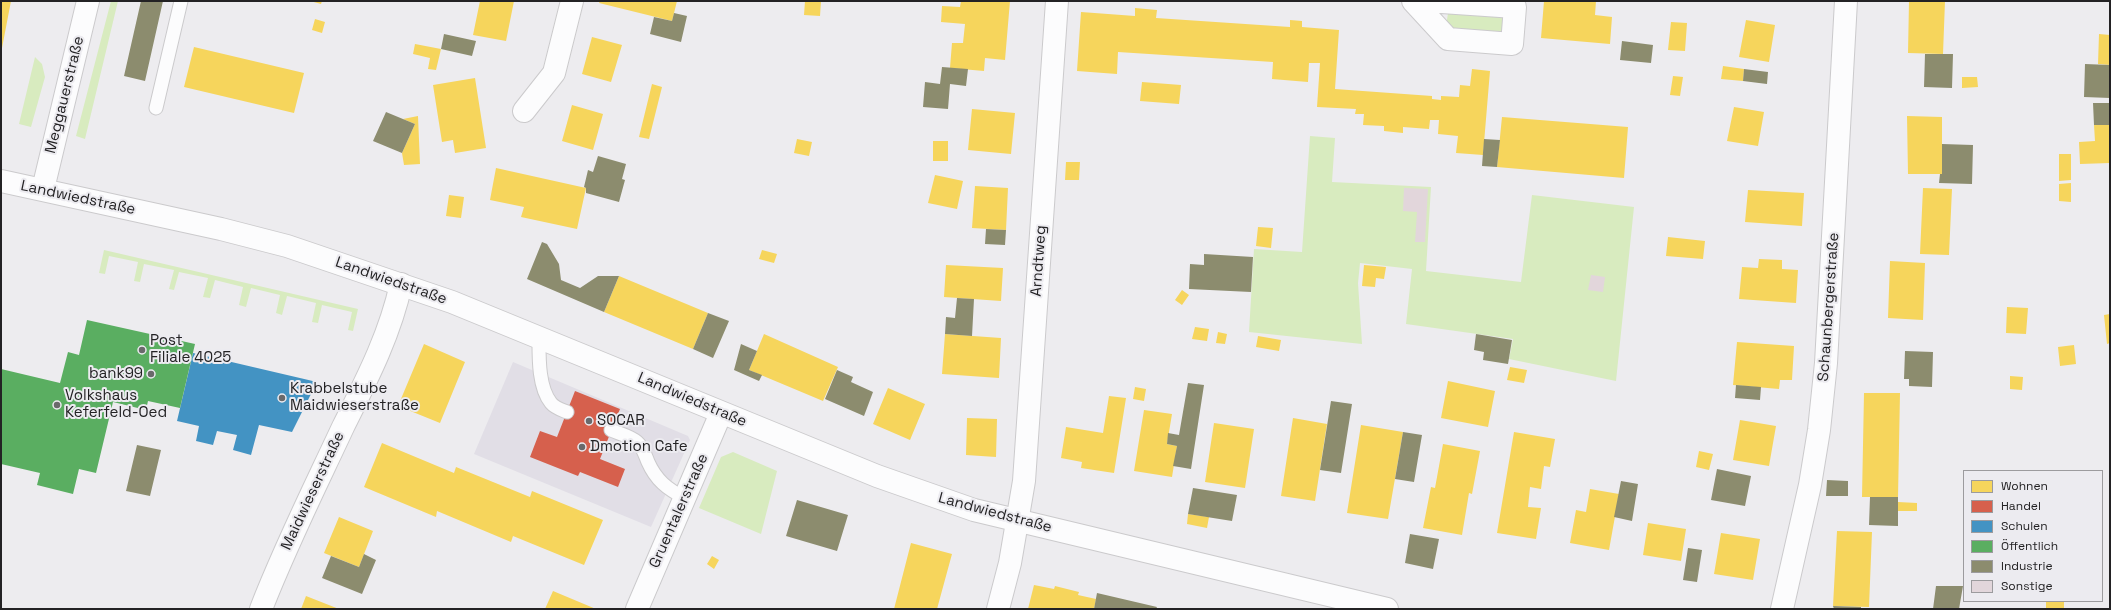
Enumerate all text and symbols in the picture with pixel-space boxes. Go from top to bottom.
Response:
street label: Meggauerstraße [42,35,88,155]
street label: Landwiedstraße [19,177,137,219]
street label: Arndtweg [1028,225,1050,297]
street label: Schaunbergerstraße [1815,232,1843,382]
street label: Landwiedstraße [333,253,449,309]
place label: Post Filiale 4025 [150,332,231,367]
marker: Post Filiale 4025 [137,345,147,355]
place label: bank99 [89,365,143,383]
marker: bank99 [146,369,156,379]
street label: Landwiedstraße [635,369,749,431]
place label: Krabbelstube Maidwieserstraße [290,380,419,415]
place label: Volkshaus Keferfeld-Oed [65,387,167,422]
marker: Krabbelstube Maidwieserstraße [277,393,287,403]
marker: Volkshaus Keferfeld-Oed [52,400,62,410]
place label: SOCAR [597,412,645,430]
marker: SOCAR [584,416,594,426]
street label: Maidwieserstraße [278,429,348,553]
place label: Dmotion Cafe [590,438,688,456]
marker: Dmotion Cafe [577,442,587,452]
street label: Gruentalerstraße [646,451,712,571]
legend [1963,470,2103,602]
text: Wohnen [2001,478,2048,494]
street label: Landwiedstraße [936,489,1054,537]
text: Handel [2001,498,2041,514]
text: Schulen [2001,518,2048,534]
text: Öffentlich [2001,538,2058,554]
text: Industrie [2001,558,2053,574]
text: Sonstige [2001,578,2053,594]

